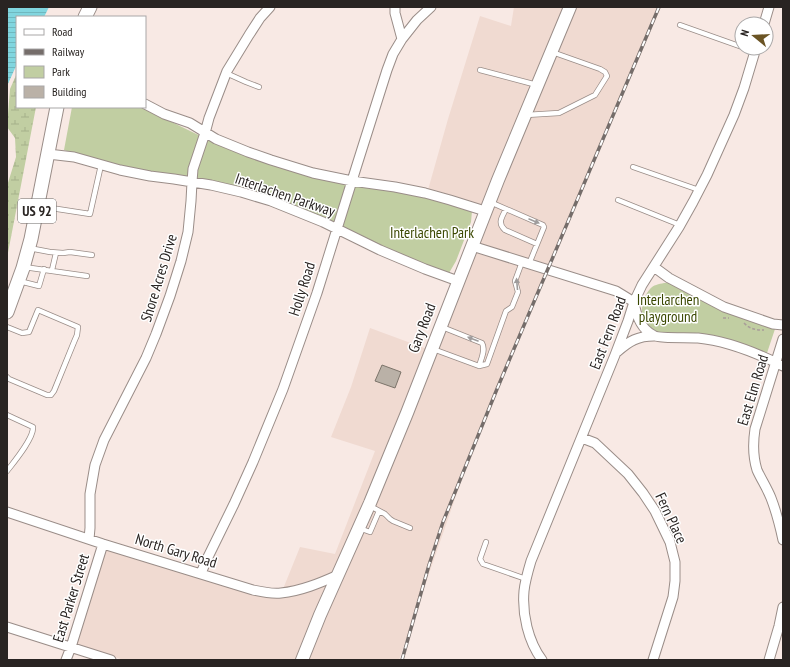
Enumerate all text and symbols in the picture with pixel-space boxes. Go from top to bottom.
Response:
legend [16,16,146,108]
north arrow [734,16,774,56]
text: Road [52,24,72,39]
text: N [737,28,752,38]
text: Railway [52,44,85,59]
text: Park [52,64,70,79]
text: Building [52,84,87,99]
street label: Interlachen Parkway [233,169,338,221]
road number: US 92 [18,199,56,223]
one-way arrow [528,218,539,224]
park label: Interlachen Park [390,223,474,242]
street label: Shore Acres Drive [136,232,181,324]
street label: Holly Road [284,260,319,318]
one-way arrow [514,278,521,290]
park label: Interlarchen playground [637,290,699,326]
street label: East Fern Road [585,294,630,372]
street label: Gary Road [403,300,440,355]
one-way arrow [466,336,478,342]
street label: East Elm Road [733,352,772,428]
street label: Fern Place [651,489,691,546]
street label: North Gary Road [133,529,219,572]
street label: East Parker Street [48,551,93,644]

